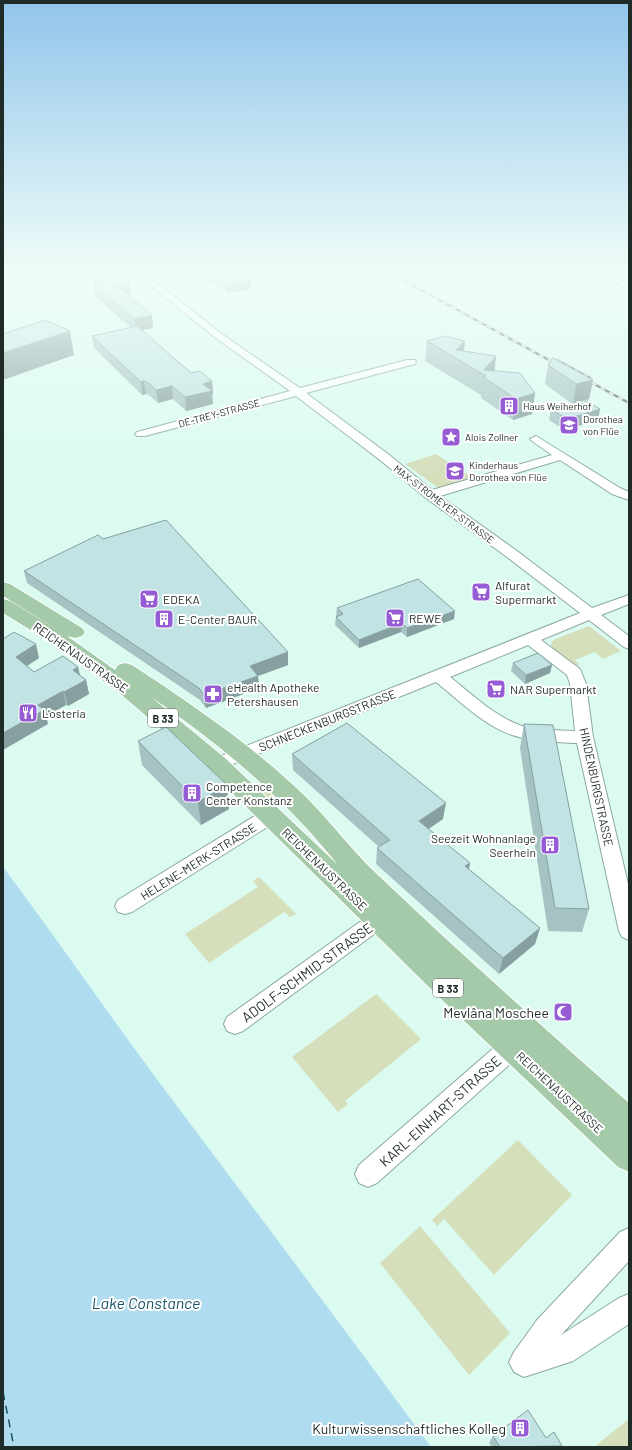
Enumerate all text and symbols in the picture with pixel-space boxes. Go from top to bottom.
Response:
building icon: Haus Weiherhof [498,395,520,417]
street label: DE-TREY-STRASSE [177,396,261,430]
place label: Haus Weiherhof [523,400,592,412]
place label: Dorothea von Flüe [583,413,623,437]
school or university icon: Dorothea von Flüe [558,414,580,436]
place icon: Alois Zollner [440,426,462,448]
place label: Alois Zollner [465,431,518,443]
place label: Kinderhaus Dorothea von Flüe [469,459,547,483]
school or university icon: Kinderhaus Dorothea von Flüe [444,460,466,482]
street label: MAX-STROMEYER-STRASSE [391,462,497,546]
place label: Alfurat Supermarkt [495,578,557,606]
supermarket icon: Alfurat Supermarkt [470,581,492,603]
supermarket icon: EDEKA [138,588,160,610]
place label: EDEKA [163,592,200,606]
supermarket icon: REWE [384,607,406,629]
building icon: E-Center BAUR [153,608,175,630]
place label: REWE [409,611,441,625]
place label: E-Center BAUR [178,612,257,626]
street label: REICHENAUSTRASSE [31,619,131,695]
supermarket icon: NAR Supermarkt [485,678,507,700]
place label: eHealth Apotheke Petershausen [227,680,319,708]
place label: NAR Supermarkt [510,682,597,696]
pharmacy icon: eHealth Apotheke Petershausen [202,683,224,705]
street label: SCHNECKENBURGSTRASSE [256,686,398,754]
restaurant icon: L'osteria [17,702,39,724]
place label: L'osteria [42,706,86,720]
road number: B 33 [148,709,178,727]
street label: HINDENBURGSTRASSE [578,726,616,848]
place label: Competence Center Konstanz [206,779,292,807]
building icon: Competence Center Konstanz [181,782,203,804]
street label: HELENE-MERK-STRASSE [138,820,258,902]
street label: REICHENAUSTRASSE [280,825,370,913]
place label: Seezeit Wohnanlage Seerhein [431,831,536,859]
building icon: Seezeit Wohnanlage Seerhein [539,834,561,856]
street label: ADOLF-SCHMID-STRASSE [238,919,376,1025]
road number: B 33 [433,979,463,997]
mosque icon: Mevlâna Moschee [552,1001,574,1023]
place label: Mevlâna Moschee [443,1004,549,1021]
street label: REICHENAUSTRASSE [514,1048,606,1136]
street label: KARL-EINHART-STRASSE [376,1052,504,1170]
water label: Lake Constance [92,1293,200,1312]
building icon: Kulturwissenschaftliches Kolleg [509,1417,531,1439]
place label: Kulturwissenschaftliches Kolleg [312,1420,506,1437]

